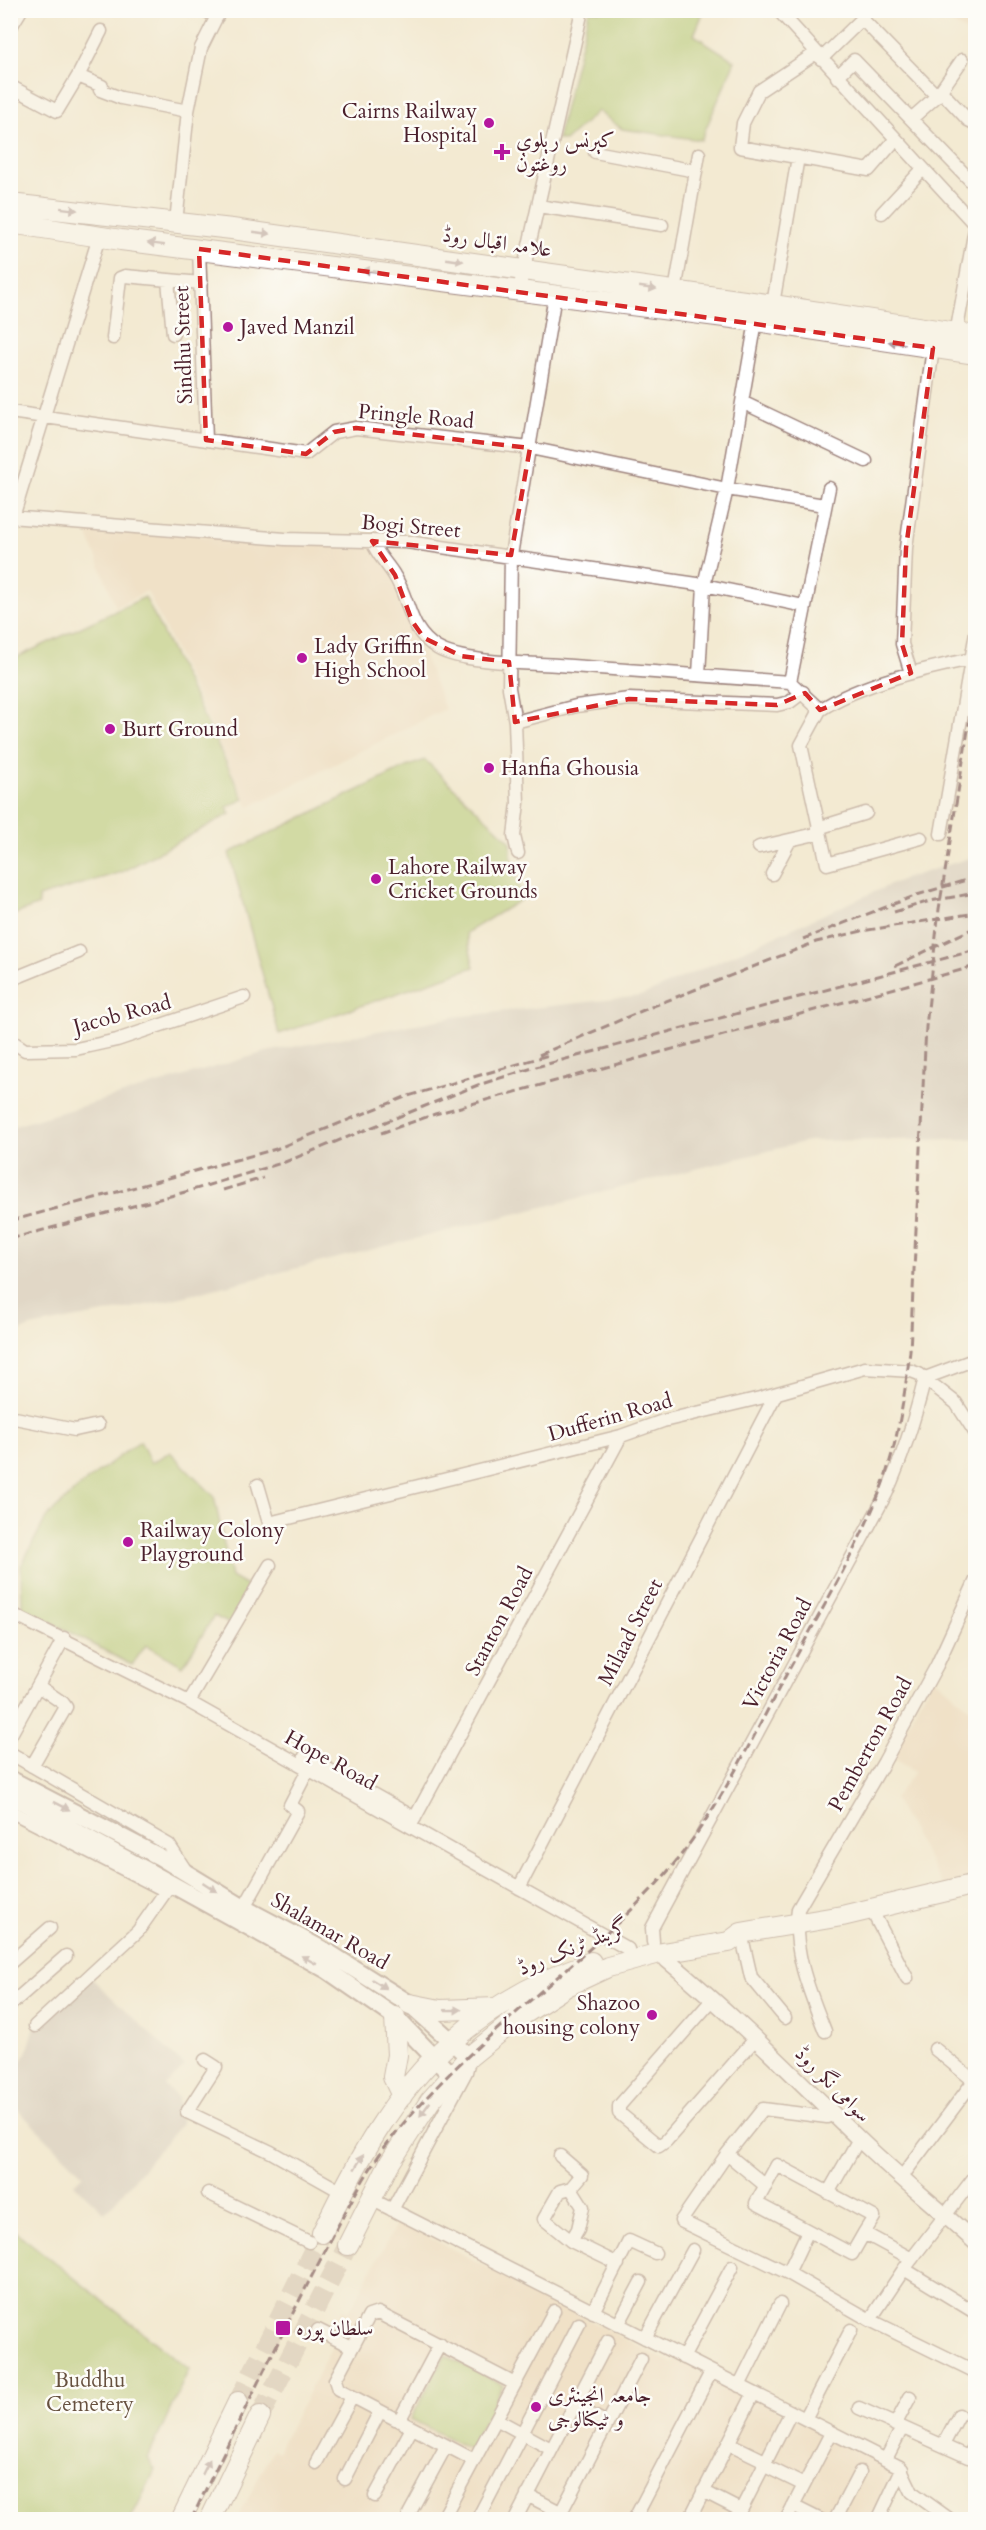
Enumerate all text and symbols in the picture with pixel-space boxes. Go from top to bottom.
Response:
place label: Cairns Railway Hospital [342,97,477,150]
marker: Cairns Railway Hospital [482,116,496,130]
place label: کېرنس رېلوې روغتون [516,126,615,179]
marker: کېرنس رېلوې روغتون [493,143,511,161]
one-way arrow [59,205,78,214]
street label: علامہ اقبال روڈ [440,220,554,265]
one-way arrow [253,229,272,238]
one-way arrow [147,239,166,249]
one-way arrow [446,256,465,265]
one-way arrow [361,266,380,276]
one-way arrow [639,283,658,292]
street label: Sindhu Street [167,285,200,405]
place label: Javed Manzil [237,313,355,342]
marker: Javed Manzil [221,320,235,334]
one-way arrow [887,338,906,347]
street label: Pringle Road [357,397,475,436]
street label: Bogi Street [360,508,462,545]
place label: Lady Griffin High School [314,632,426,685]
marker: Lady Griffin High School [295,651,309,665]
place label: Burt Ground [122,715,238,744]
marker: Burt Ground [103,722,117,736]
place label: Hanfia Ghousia [501,754,639,783]
marker: Hanfia Ghousia [482,761,496,775]
place label: Lahore Railway Cricket Grounds [388,853,538,906]
marker: Lahore Railway Cricket Grounds [369,872,383,886]
street label: Jacob Road [67,988,174,1042]
street label: Dufferin Road [545,1386,676,1449]
place label: Railway Colony Playground [140,1516,285,1569]
marker: Railway Colony Playground [121,1535,135,1549]
street label: Stanton Road [458,1561,540,1681]
street label: Milaad Street [591,1573,670,1691]
street label: Victoria Road [736,1593,819,1715]
street label: Pemberton Road [821,1672,919,1817]
street label: Hope Road [279,1723,382,1798]
one-way arrow [54,1801,71,1811]
one-way arrow [202,1881,219,1892]
street label: Shalamar Road [265,1886,394,1977]
street label: گرینڈ ٹرنک روڈ [513,1912,633,1983]
one-way arrow [300,1955,317,1965]
one-way arrow [371,1979,387,1990]
place label: Shazoo housing colony [503,1989,640,2042]
one-way arrow [444,2005,463,2014]
marker: Shazoo housing colony [645,2008,659,2022]
street label: سوامی نگر روڈ [788,2040,877,2129]
one-way arrow [419,2101,431,2117]
one-way arrow [353,2154,364,2171]
place label: سلطان پورہ [296,2314,373,2343]
marker: سلطان پورہ [274,2319,292,2337]
park label: Buddhu Cemetery [46,2366,134,2419]
place label: جامعہ انجینئری و ٹیکنالوجی [548,2381,651,2434]
marker: جامعہ انجینئری و ٹیکنالوجی [529,2400,543,2414]
one-way arrow [202,2458,211,2475]

